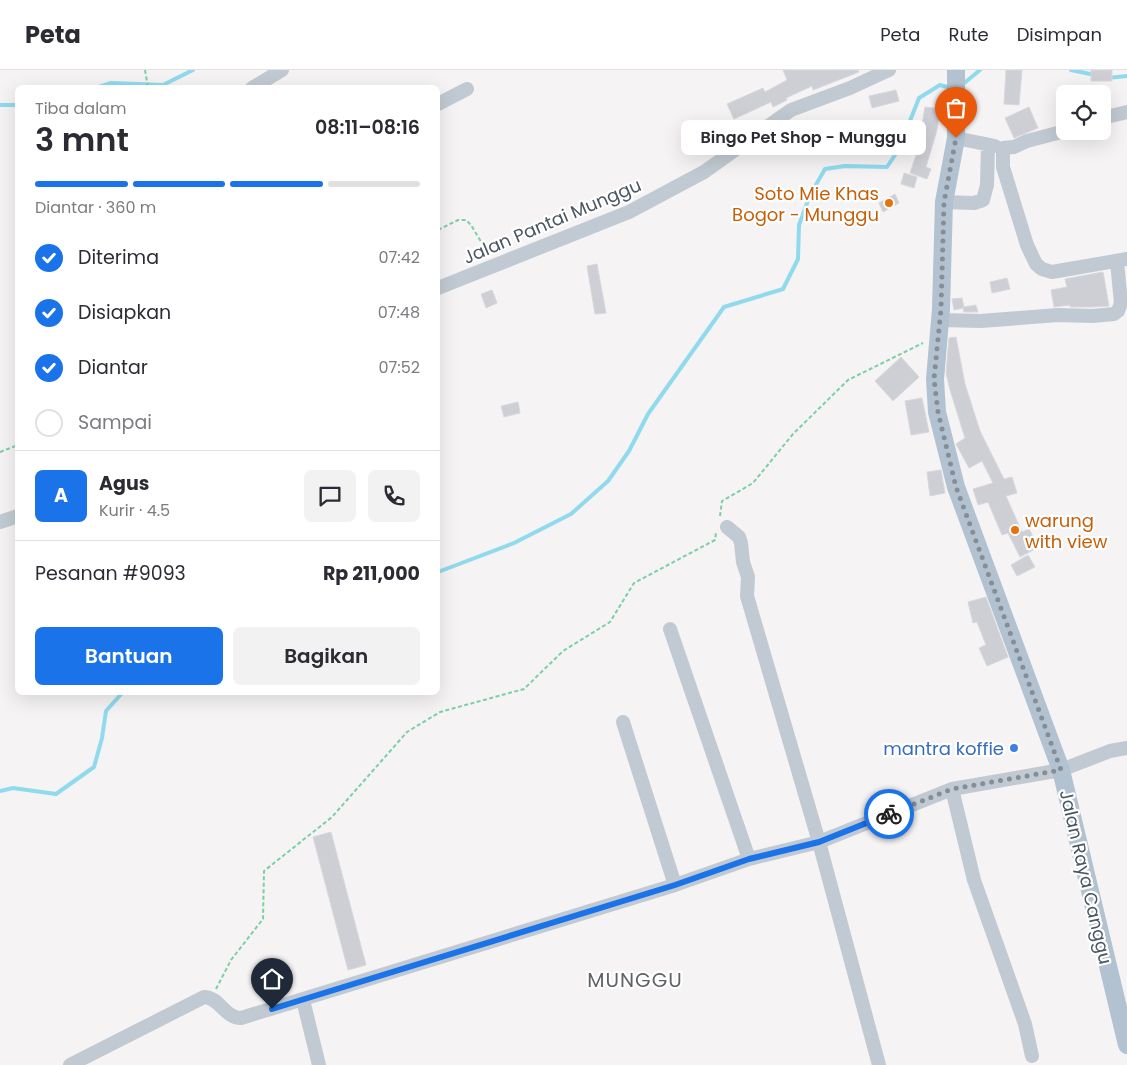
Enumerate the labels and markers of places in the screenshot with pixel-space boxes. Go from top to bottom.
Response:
pin [935,87,977,138]
callout: Bingo Pet Shop - Munggu [681,120,926,156]
place label: Soto Mie Khas Bogor - Munggu [732,181,879,227]
marker: Soto Mie Khas Bogor - Munggu [883,197,895,209]
place label: warung with view [1025,508,1108,554]
marker: warung with view [1009,524,1021,536]
place label: mantra koffie [883,736,1004,761]
marker: mantra koffie [1008,742,1020,754]
pin [251,958,293,1009]

